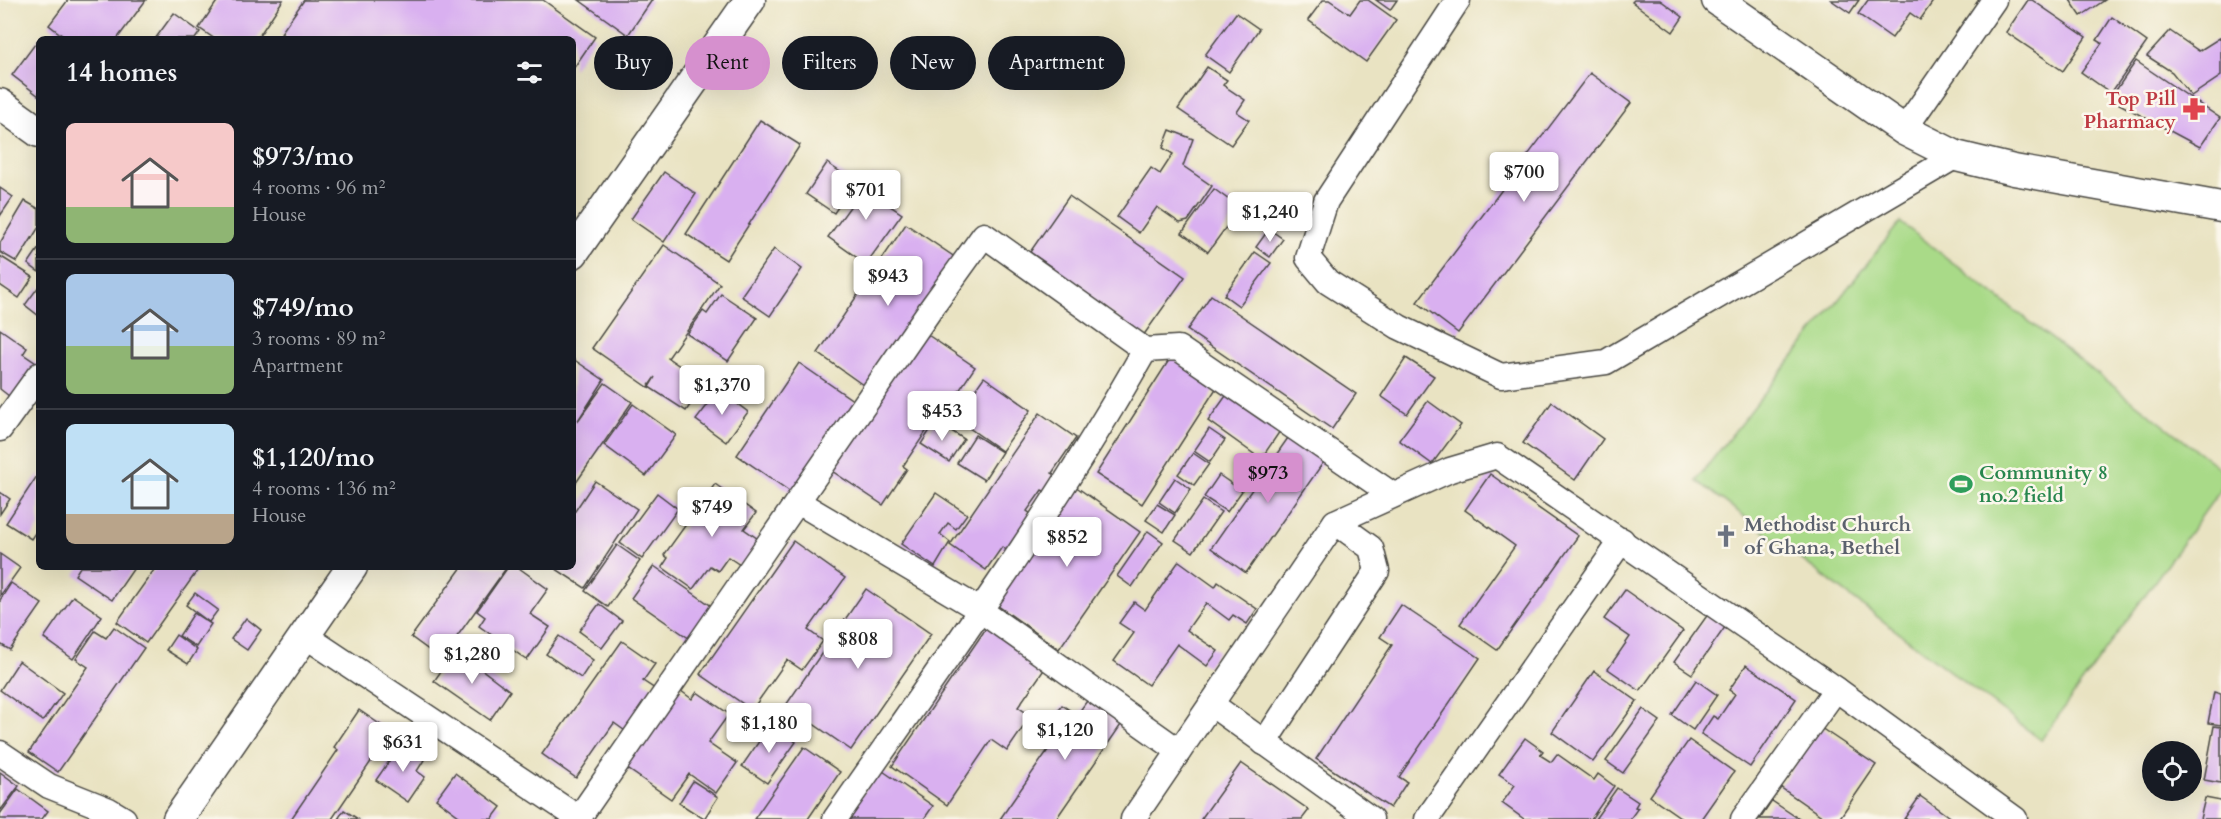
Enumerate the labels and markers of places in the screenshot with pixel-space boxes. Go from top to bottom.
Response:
place label: Top Pill Pharmacy [2084,85,2177,135]
pharmacy icon: Top Pill Pharmacy [2181,96,2207,122]
pin: $700 [1488,152,1560,203]
pin: $701 [830,170,902,221]
pin: $1,240 [1221,192,1319,243]
pin: $943 [852,256,924,307]
pin: $1,370 [673,365,771,416]
pin: $453 [906,391,978,442]
pin: $973 [1232,453,1304,504]
place label: Community 8 no.2 field [1979,459,2108,509]
sports icon: Community 8 no.2 field [1948,471,1974,497]
pin: $749 [676,487,748,538]
place label: Methodist Church of Ghana, Bethel [1744,511,1912,561]
pin: $852 [1031,517,1103,568]
church icon: Methodist Church of Ghana, Bethel [1713,523,1739,549]
pin: $808 [822,619,894,670]
pin: $1,280 [423,634,521,685]
pin: $1,180 [720,703,818,754]
pin: $1,120 [1016,710,1114,761]
pin: $631 [367,722,439,773]

